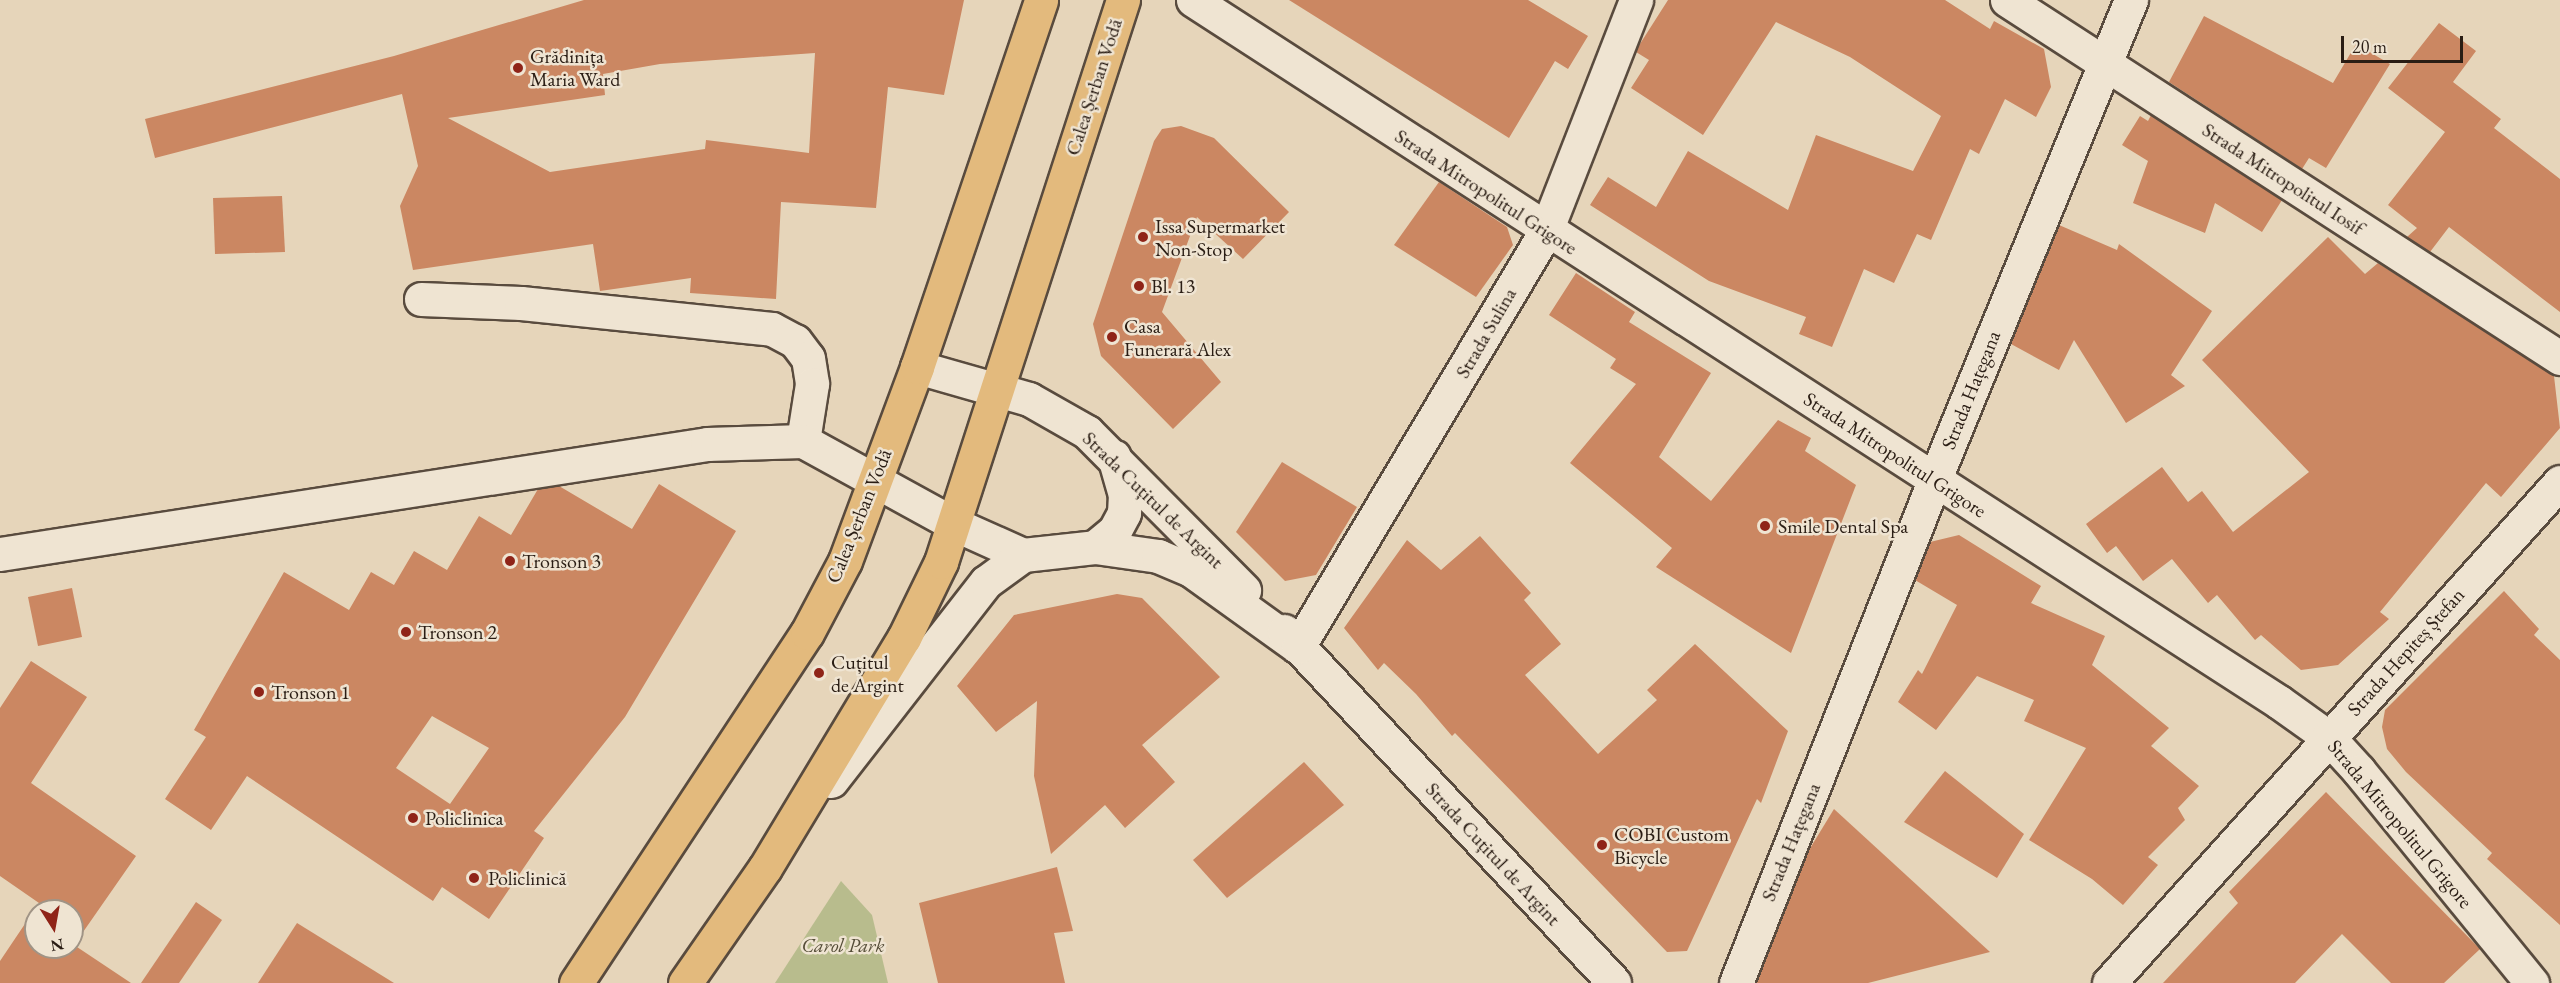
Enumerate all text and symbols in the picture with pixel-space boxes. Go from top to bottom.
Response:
street label: Calea Șerban Vodă [1061,16,1127,158]
scale bar [2344,24,2466,62]
text: 20 m [2352,35,2387,58]
place label: Grădinița Maria Ward [530,45,620,92]
marker: Grădinița Maria Ward [511,61,525,75]
street label: Strada Mitropolitul Iosif [2198,118,2368,240]
street label: Strada Mitropolitul Grigore [1390,124,1582,260]
place label: Issa Supermarket Non-Stop [1155,214,1285,261]
marker: Issa Supermarket Non-Stop [1136,230,1150,244]
place label: Bl. 13 [1151,274,1195,298]
marker: Bl. 13 [1132,279,1146,293]
street label: Strada Sulina [1451,284,1521,382]
place label: Casa Funerară Alex [1124,314,1231,361]
street label: Strada Hațegana [1936,327,2006,453]
marker: Casa Funerară Alex [1105,330,1119,344]
street label: Strada Mitropolitul Grigore [1799,387,1991,523]
street label: Strada Cuțitul de Argint [1077,427,1229,573]
street label: Calea Șerban Vodă [821,445,897,587]
place label: Smile Dental Spa [1778,514,1908,538]
marker: Smile Dental Spa [1756,517,1774,535]
place label: Tronson 3 [522,549,601,573]
marker: Tronson 3 [503,554,517,568]
street label: Strada Hepiteș Ștefan [2342,583,2470,721]
place label: Tronson 2 [418,620,497,644]
marker: Tronson 2 [399,625,413,639]
place label: Cuțitul de Argint [831,650,904,697]
marker: Cuțitul de Argint [812,666,826,680]
place label: Tronson 1 [271,680,350,704]
marker: Tronson 1 [252,685,266,699]
street label: Strada Mitropolitul Grigore [2322,735,2478,913]
street label: Strada Cuțitul de Argint [1421,778,1565,930]
street label: Strada Hațegana [1756,779,1826,905]
place label: Policlinica [425,806,503,830]
marker: Policlinica [406,811,420,825]
place label: COBI Custom Bicycle [1614,822,1729,869]
marker: COBI Custom Bicycle [1595,838,1609,852]
place label: Policlinică [488,866,566,890]
marker: Policlinică [465,869,483,887]
north arrow [24,899,84,959]
park label: Carol Park [801,933,885,957]
text: N [49,934,66,957]

